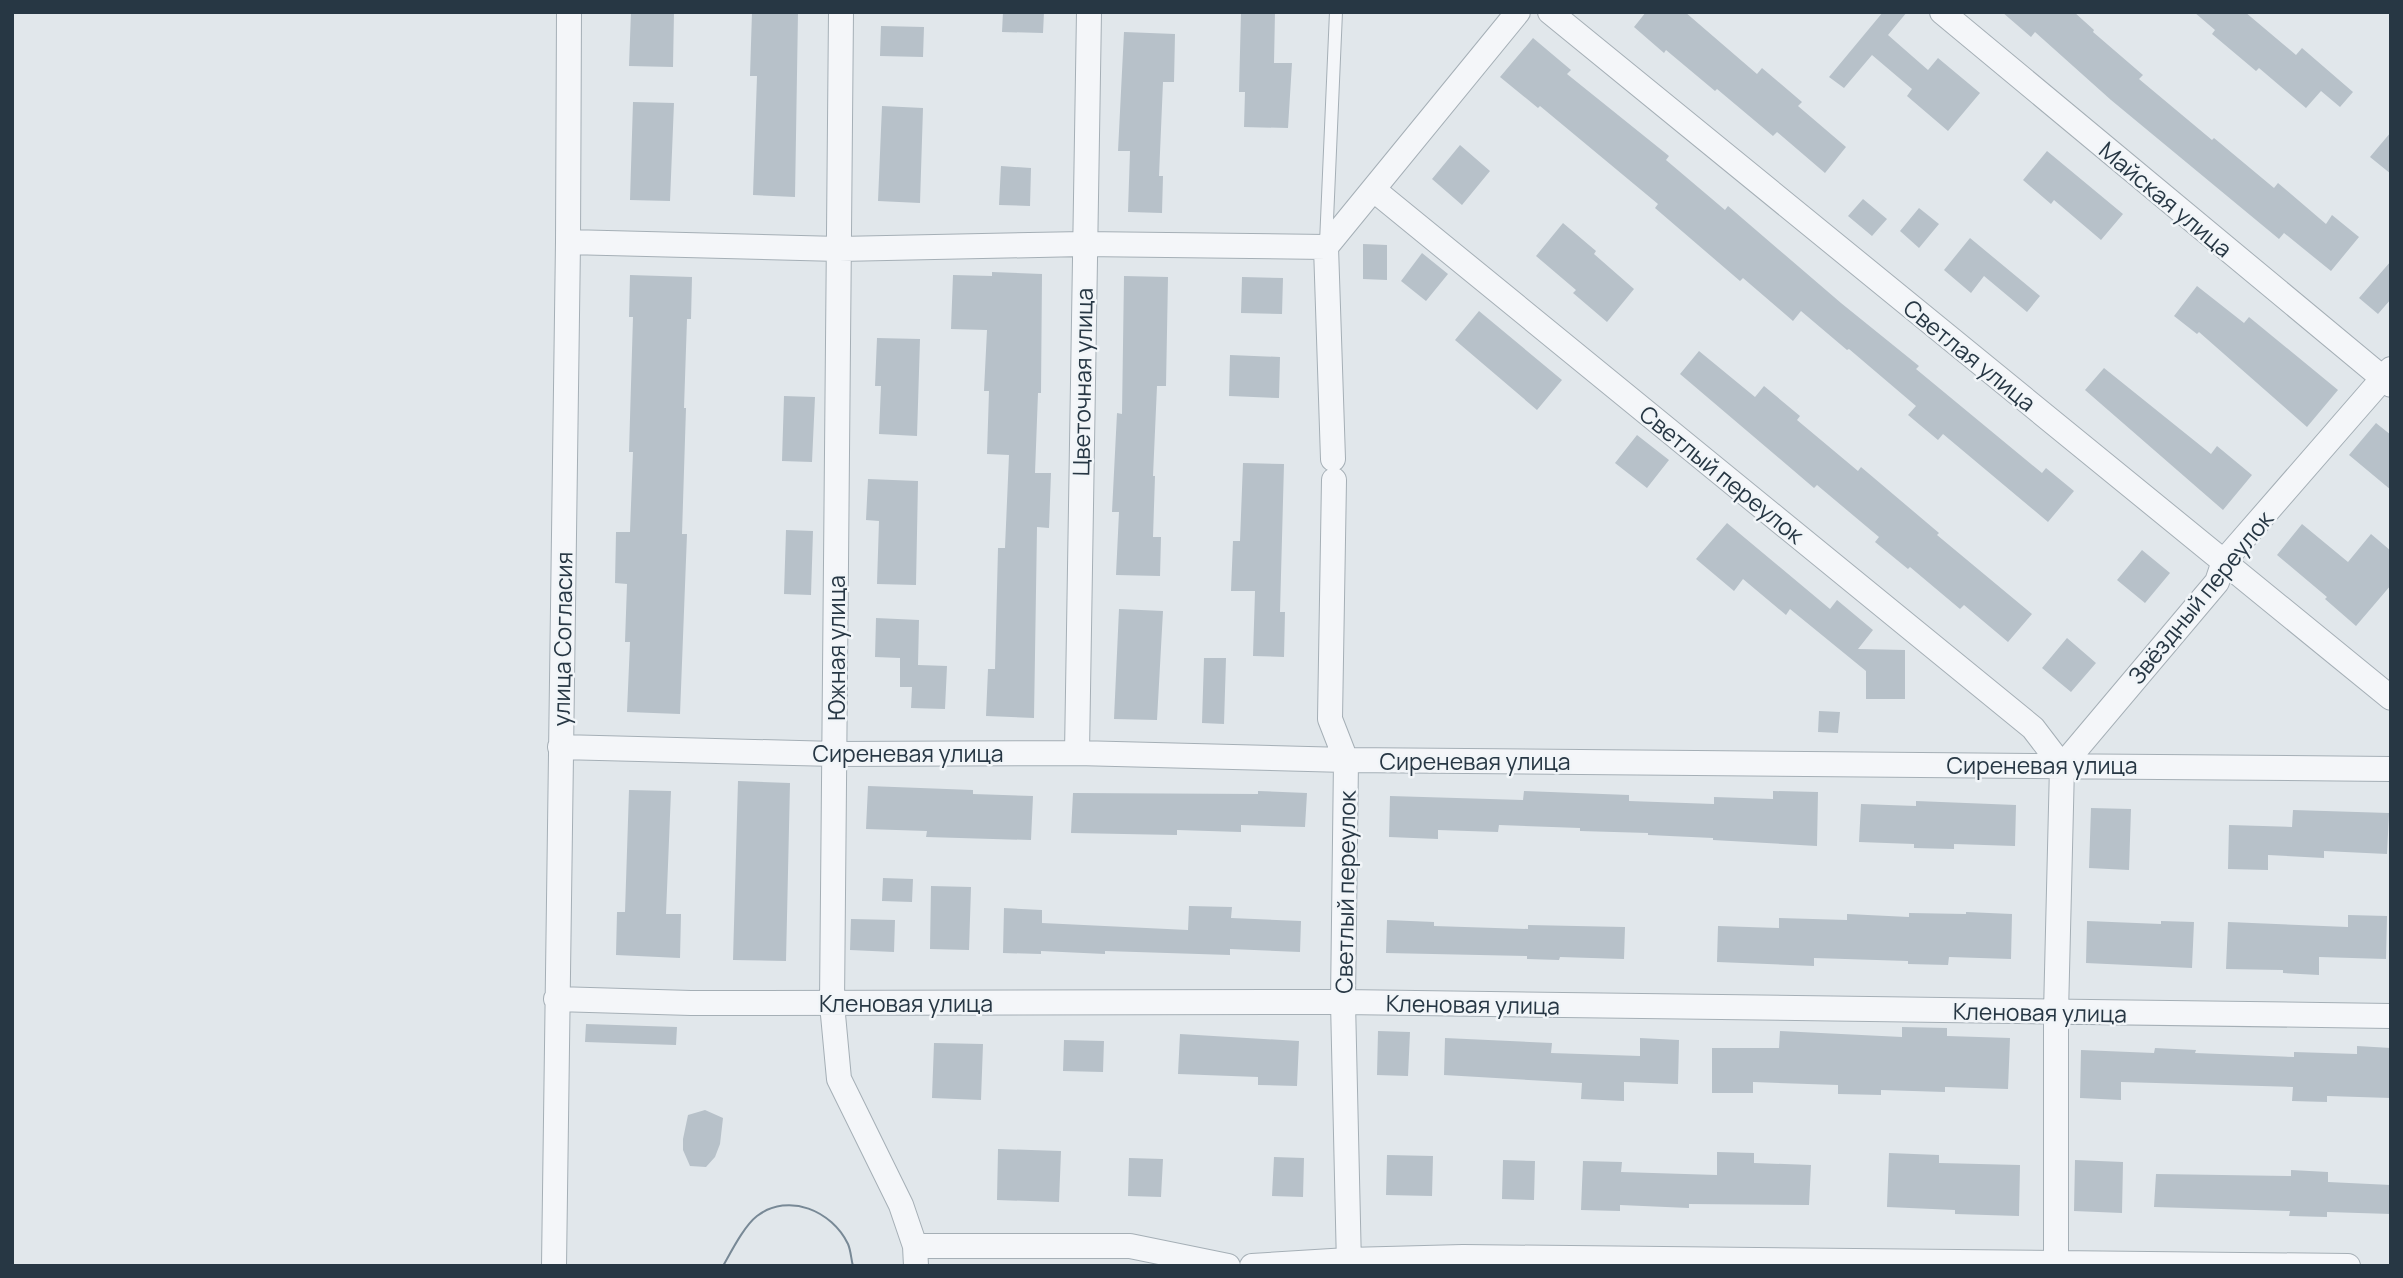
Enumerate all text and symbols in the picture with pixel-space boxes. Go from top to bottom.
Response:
street label: Майская улица [2093,134,2239,264]
street label: Цветочная улица [1064,288,1100,476]
street label: Светлая улица [1897,292,2043,418]
street label: Светлый переулок [1633,398,1811,551]
street label: Звёздный переулок [2120,503,2280,690]
street label: улица Согласия [544,551,580,727]
street label: Южная улица [820,575,852,721]
street label: Сиреневая улица [812,737,1004,769]
street label: Сиреневая улица [1379,745,1571,777]
street label: Сиреневая улица [1946,749,2138,781]
street label: Светлый переулок [1327,790,1363,994]
street label: Кленовая улица [1386,986,1560,1022]
street label: Кленовая улица [819,987,993,1019]
street label: Кленовая улица [1953,994,2127,1030]

